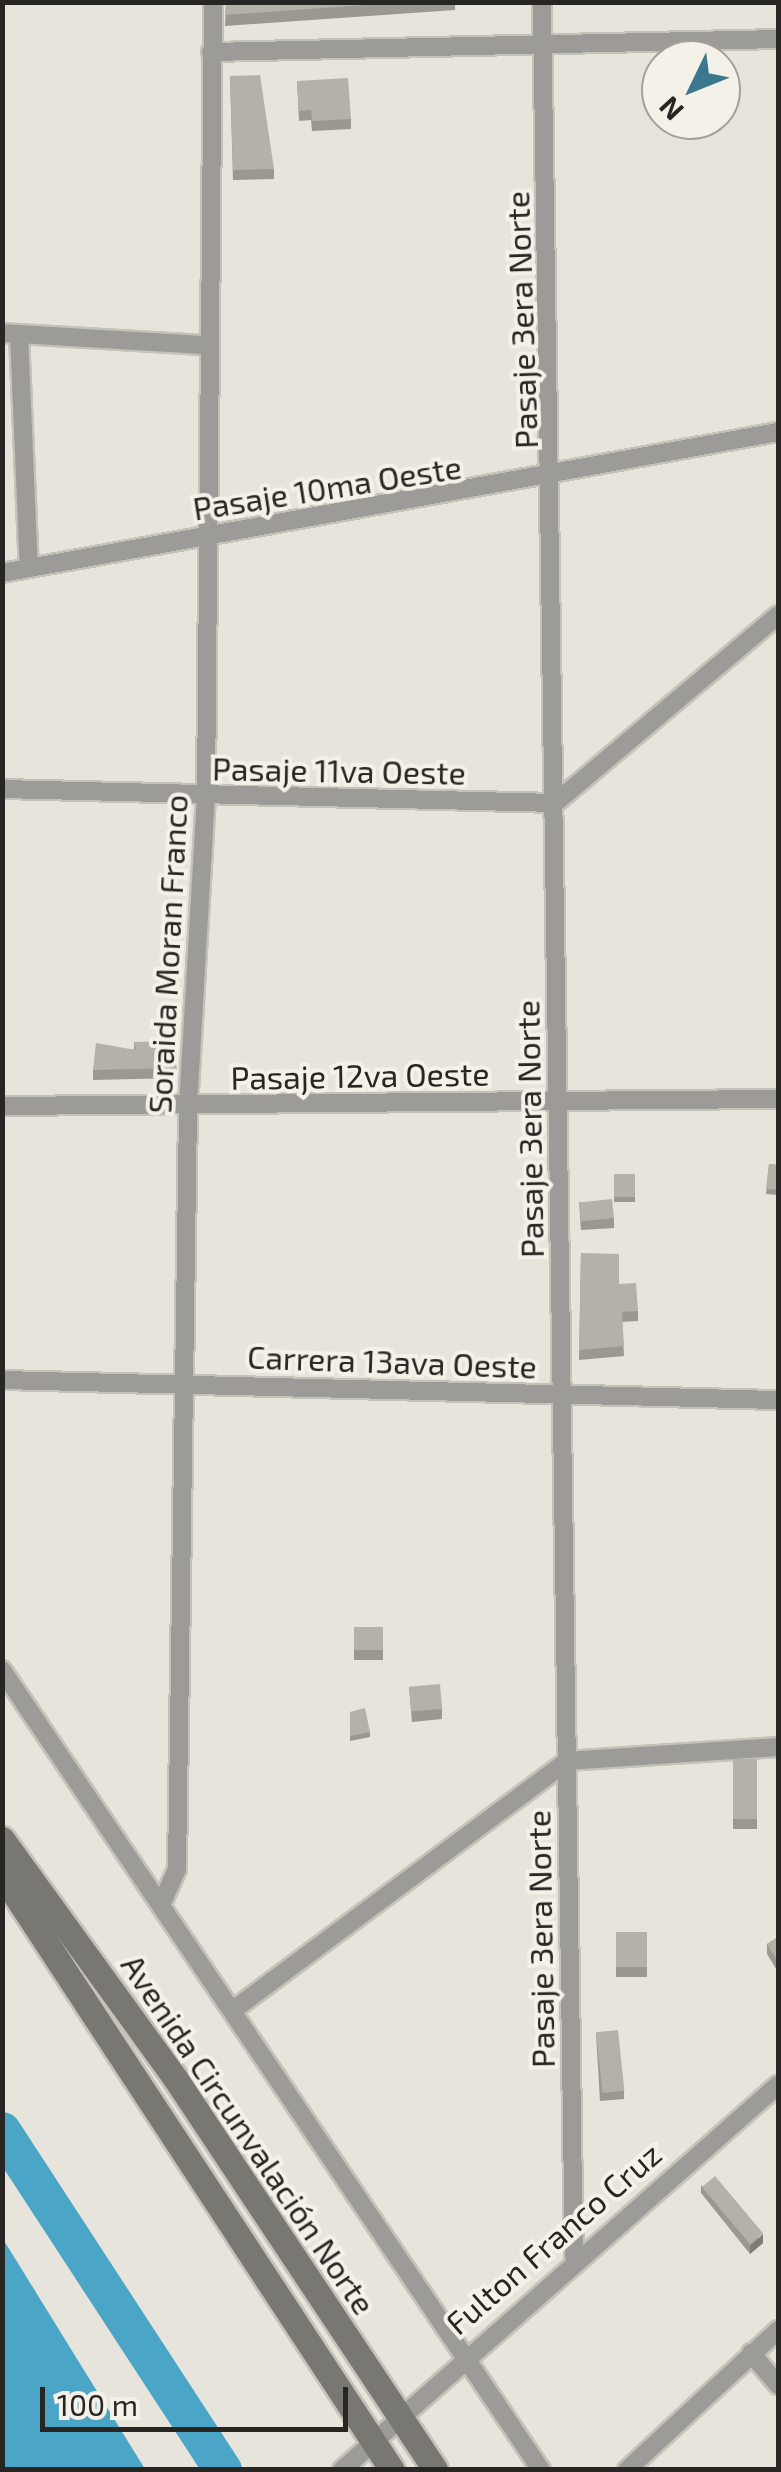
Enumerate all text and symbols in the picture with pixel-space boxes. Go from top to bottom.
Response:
north arrow [641,40,741,140]
text: N [651,90,690,128]
street label: Pasaje 3era Norte [497,190,545,450]
street label: Pasaje 10ma Oeste [190,447,464,527]
street label: Pasaje 11va Oeste [212,749,466,791]
street label: Soraida Moran Franco [139,794,195,1114]
street label: Pasaje 3era Norte [508,1000,550,1258]
street label: Pasaje 12va Oeste [230,1054,490,1096]
street label: Carrera 13ava Oeste [247,1337,537,1385]
street label: Pasaje 3era Norte [519,1810,561,2068]
street label: Avenida Circunvalación Norte [114,1947,384,2321]
street label: Fulton Franco Cruz [438,2134,668,2342]
scale bar [45,2367,352,2429]
text: 100 m [57,2386,138,2422]

